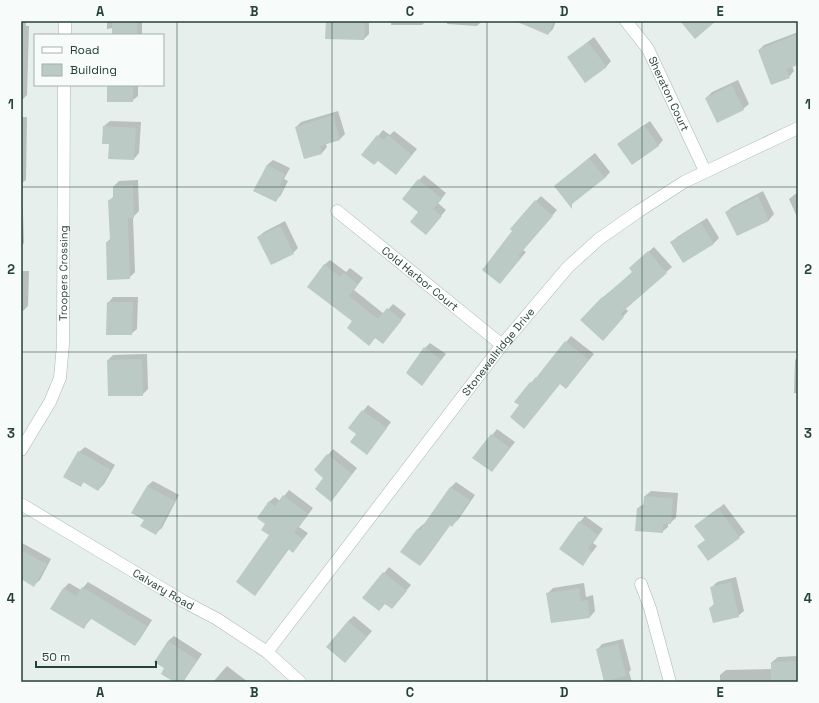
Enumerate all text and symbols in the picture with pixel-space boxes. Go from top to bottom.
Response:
text: A [96,3,105,20]
text: B [250,3,259,20]
text: C [406,3,414,20]
text: D [560,3,569,20]
text: E [716,3,724,20]
legend [34,34,164,86]
text: Road [70,42,99,58]
street label: Sheraton Court [645,54,692,133]
text: Building [70,62,117,78]
text: 1 [8,96,14,113]
text: 1 [805,96,811,113]
street label: Troopers Crossing [56,225,70,321]
street label: Cold Harbor Court [379,243,461,314]
text: 2 [7,261,15,278]
text: 2 [804,261,812,278]
street label: Stonewallridge Drive [459,305,538,399]
text: 3 [7,425,15,442]
text: 3 [804,425,812,442]
street label: Calvary Road [130,566,197,613]
text: 4 [7,590,15,607]
text: 4 [804,590,812,607]
scale bar [36,643,156,669]
text: 50 m [42,649,70,665]
text: A [96,684,105,701]
text: B [250,684,259,701]
text: C [406,684,414,701]
text: D [560,684,569,701]
text: E [716,684,724,701]

